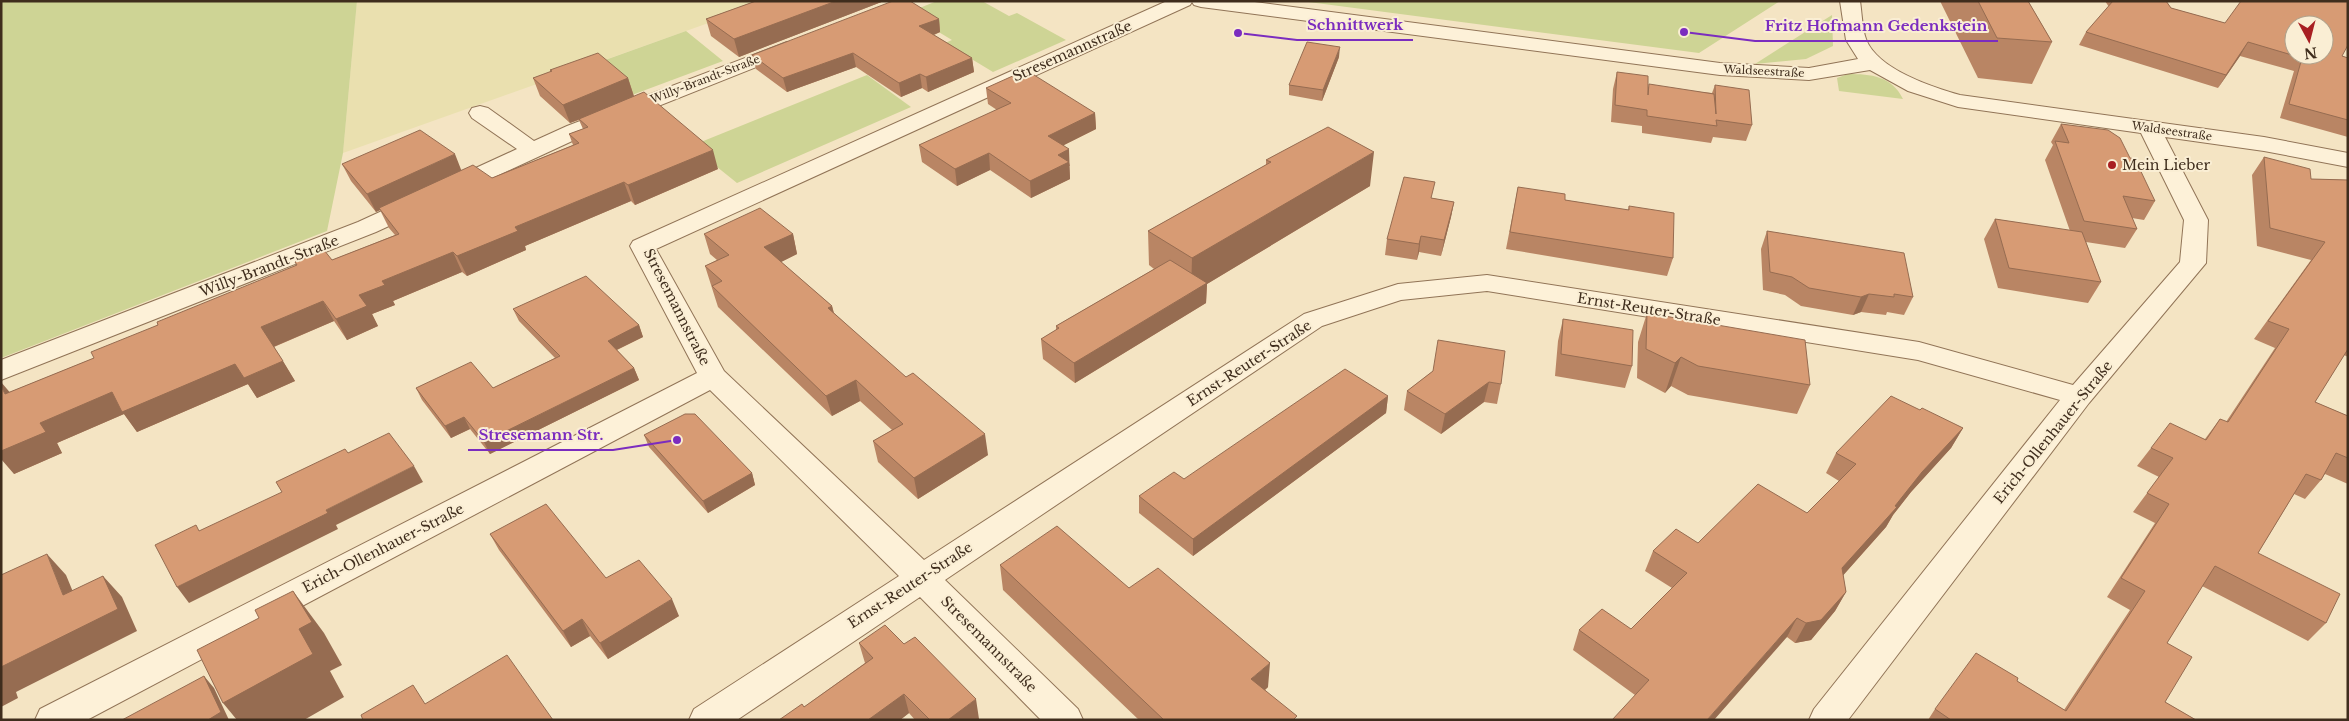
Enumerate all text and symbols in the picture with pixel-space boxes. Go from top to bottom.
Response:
callout: Schnittwerk [1297,10,1413,40]
callout: Fritz Hofmann Gedenkstein [1755,11,1998,41]
text: Schnittwerk [1307,15,1404,34]
north arrow [2284,15,2334,65]
text: Fritz Hofmann Gedenkstein [1765,16,1987,35]
street label: Stresemannstraße [1009,17,1135,85]
text: N [2303,43,2318,63]
street label: Willy-Brandt-Straße [647,52,762,107]
street label: Waldseestraße [1722,62,1805,80]
street label: Waldseestraße [2130,118,2213,144]
place label: Mein Lieber [2122,156,2211,174]
marker: Mein Lieber [2106,159,2118,171]
street label: Willy-Brandt-Straße [196,231,341,301]
street label: Stresemannstraße [640,245,714,369]
street label: Ernst-Reuter-Straße [1576,289,1722,329]
street label: Ernst-Reuter-Straße [1183,316,1315,410]
street label: Erich-Ollenhauer-Straße [1990,357,2116,507]
callout: Stresemann Str. [468,420,613,450]
text: Stresemann Str. [478,425,604,444]
street label: Erich-Ollenhauer-Straße [299,499,467,597]
street label: Ernst-Reuter-Straße [844,538,976,632]
street label: Stresemannstraße [937,592,1041,696]

